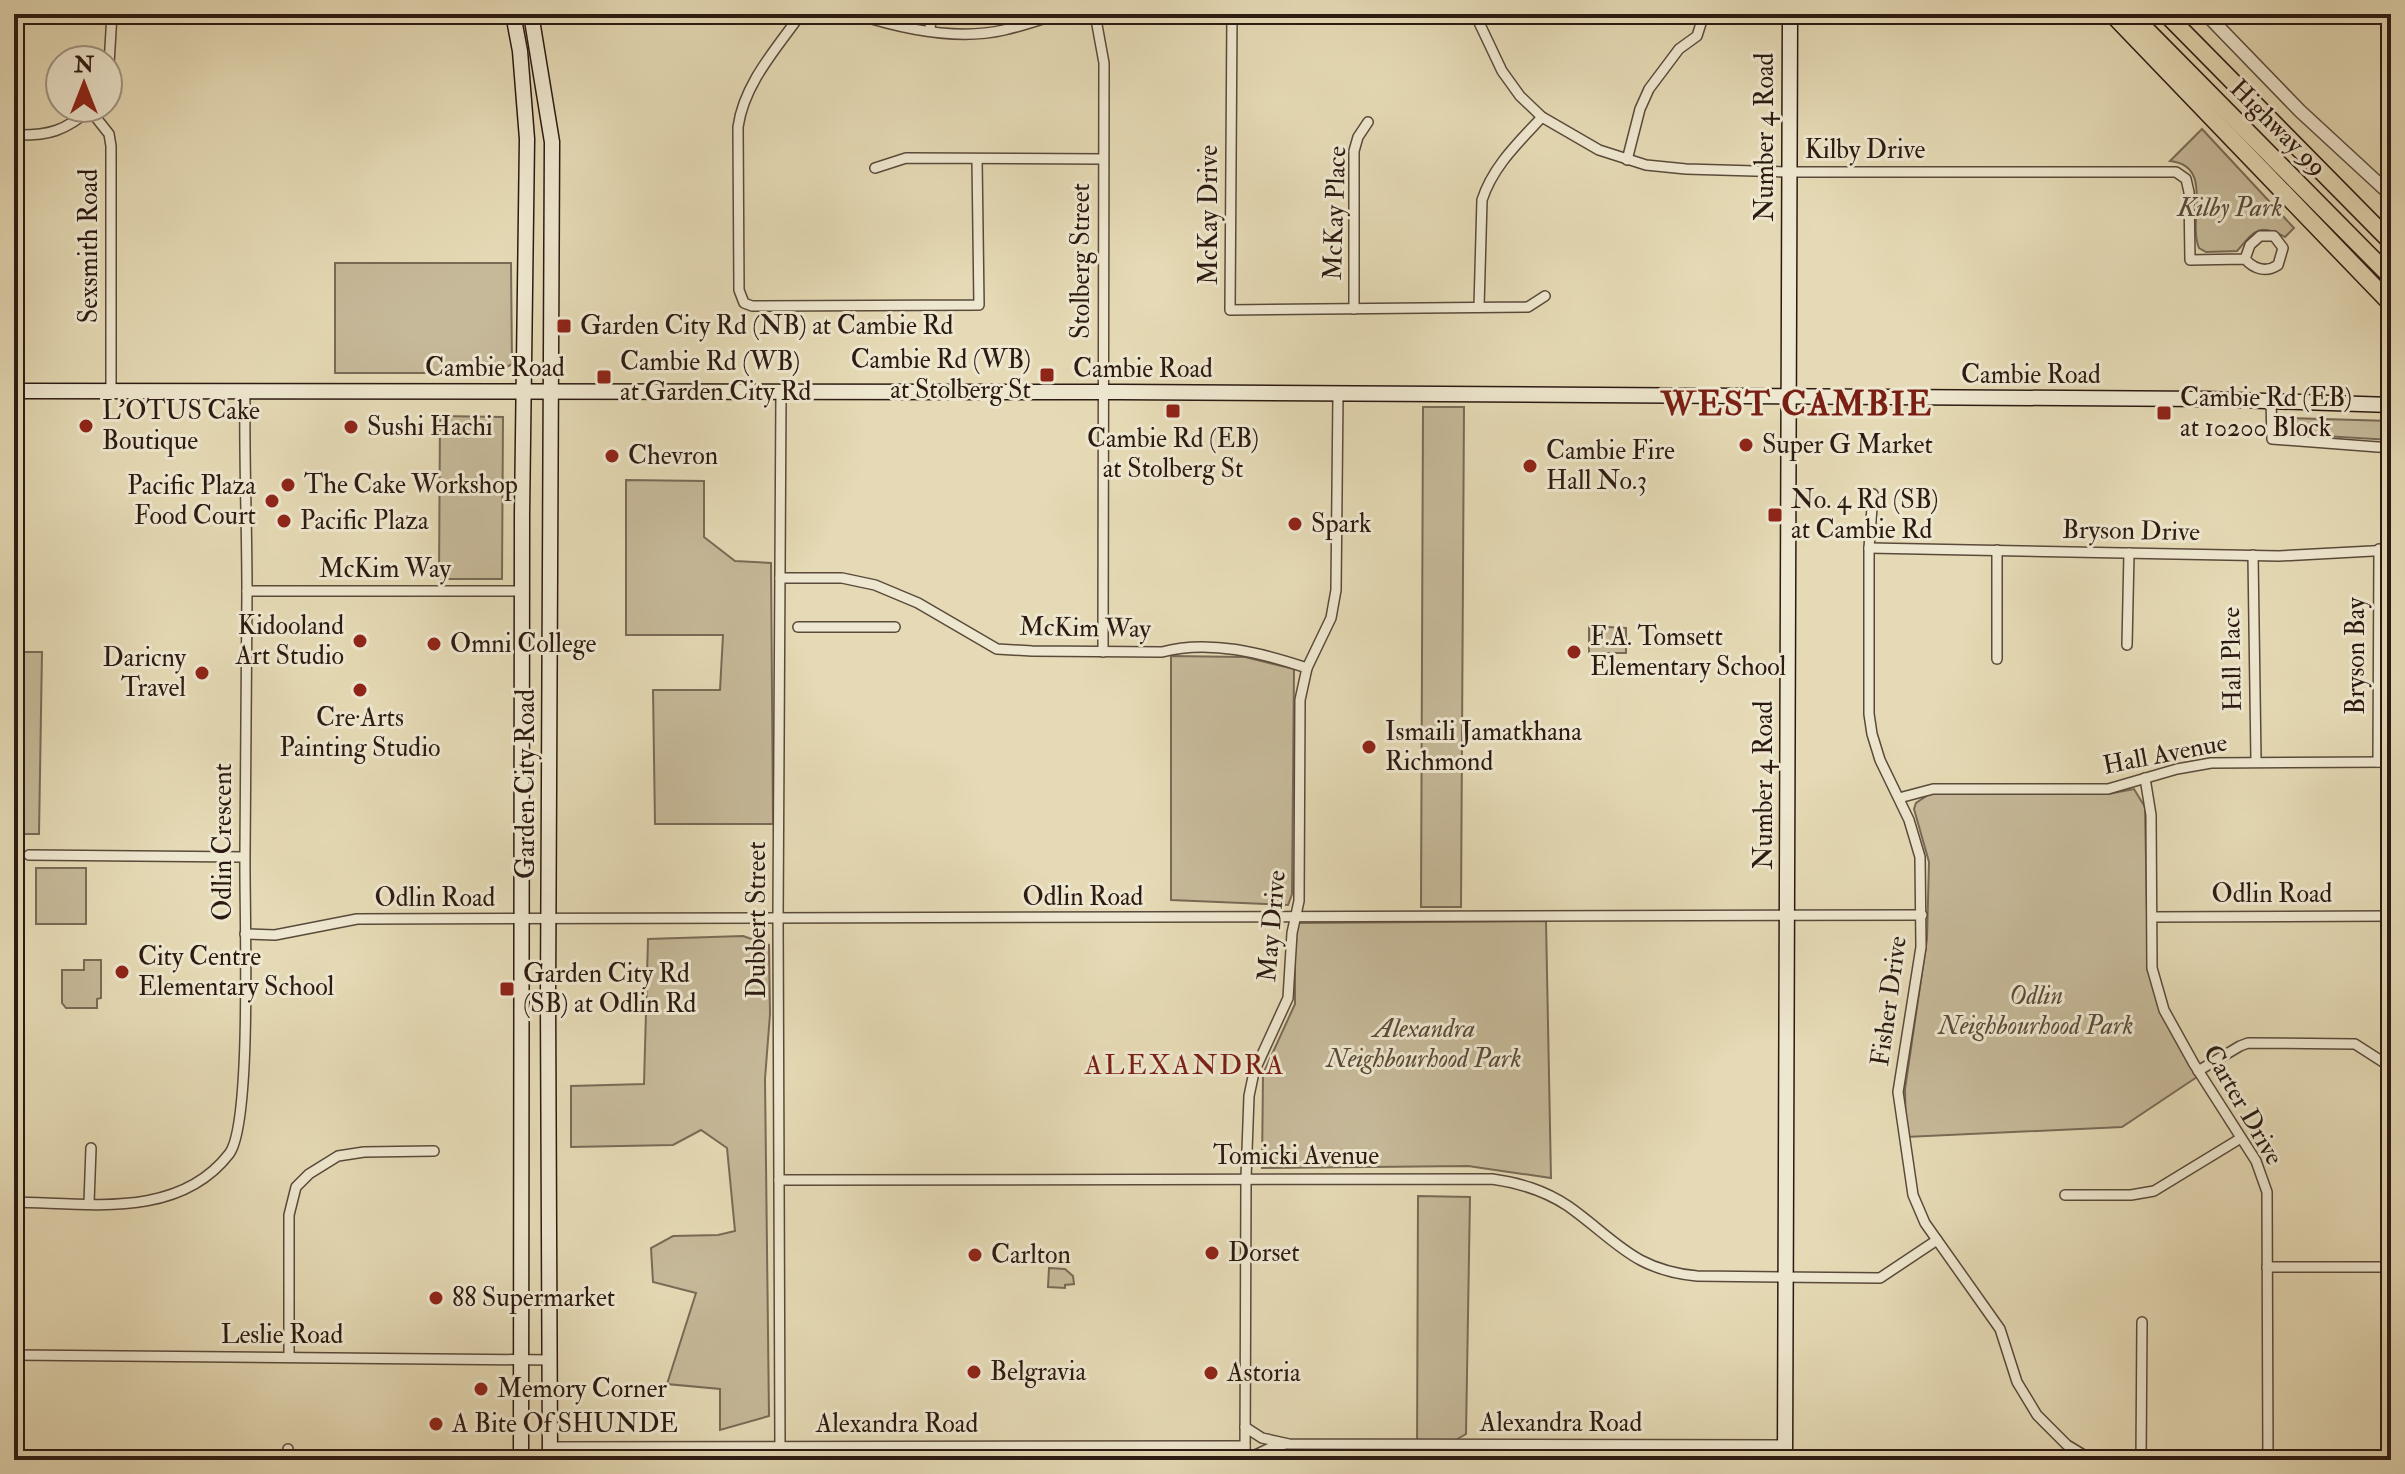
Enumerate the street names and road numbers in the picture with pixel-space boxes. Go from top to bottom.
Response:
street label: Number 4 Road [1749,52,1781,221]
street label: Highway 99 [2223,73,2333,183]
street label: Kilby Drive [1805,134,1925,166]
street label: McKay Drive [1193,145,1225,285]
street label: McKay Place [1317,145,1353,281]
street label: Sexsmith Road [73,169,105,323]
street label: Stolberg Street [1065,183,1097,339]
street label: Cambie Road [425,352,565,384]
street label: Cambie Road [1073,353,1213,385]
street label: Cambie Road [1961,359,2101,391]
street label: Bryson Drive [2062,514,2200,548]
street label: McKim Way [319,553,451,585]
street label: Bryson Bay [2340,597,2372,715]
street label: Hall Place [2215,606,2249,712]
street label: McKim Way [1019,611,1152,645]
street label: Garden City Road [510,689,542,879]
street label: Number 4 Road [1748,700,1780,869]
street label: Hall Avenue [2100,726,2230,782]
street label: Odlin Crescent [207,763,239,921]
street label: Dubbert Street [741,841,773,999]
street label: May Drive [1251,869,1293,983]
street label: Odlin Road [2212,878,2333,910]
street label: Odlin Road [1023,881,1144,913]
street label: Odlin Road [375,882,496,914]
street label: Fisher Drive [1864,934,1914,1068]
street label: Carter Drive [2196,1039,2290,1171]
street label: Tomicki Avenue [1213,1140,1379,1172]
street label: Leslie Road [221,1319,344,1351]
street label: Alexandra Road [1479,1407,1642,1439]
street label: Alexandra Road [815,1408,978,1440]

